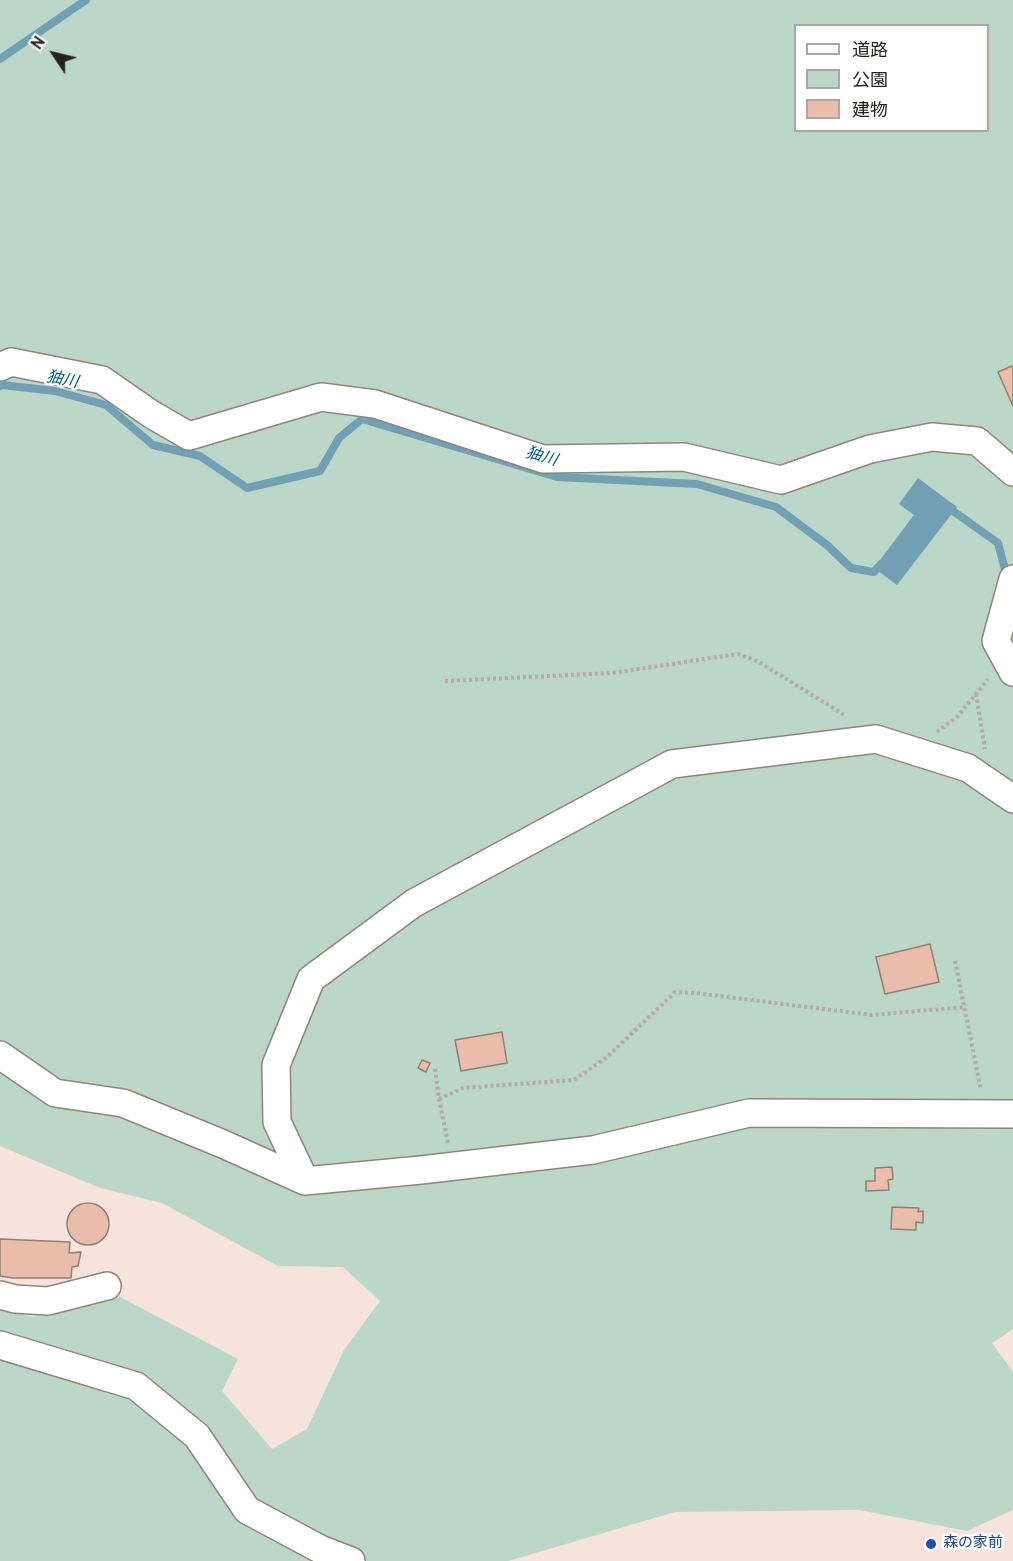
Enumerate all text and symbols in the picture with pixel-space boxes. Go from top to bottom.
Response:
north arrow [24,24,84,84]
legend [794,24,989,132]
text: N [28,33,51,54]
text: 道路 [852,40,888,63]
text: 公園 [852,70,888,93]
text: 建物 [852,100,888,123]
water label: 㹨川 [44,369,80,393]
water label: 㹨川 [523,444,559,472]
place label: 森の家前 [943,1535,1003,1553]
marker: 森の家前 [924,1537,938,1551]

